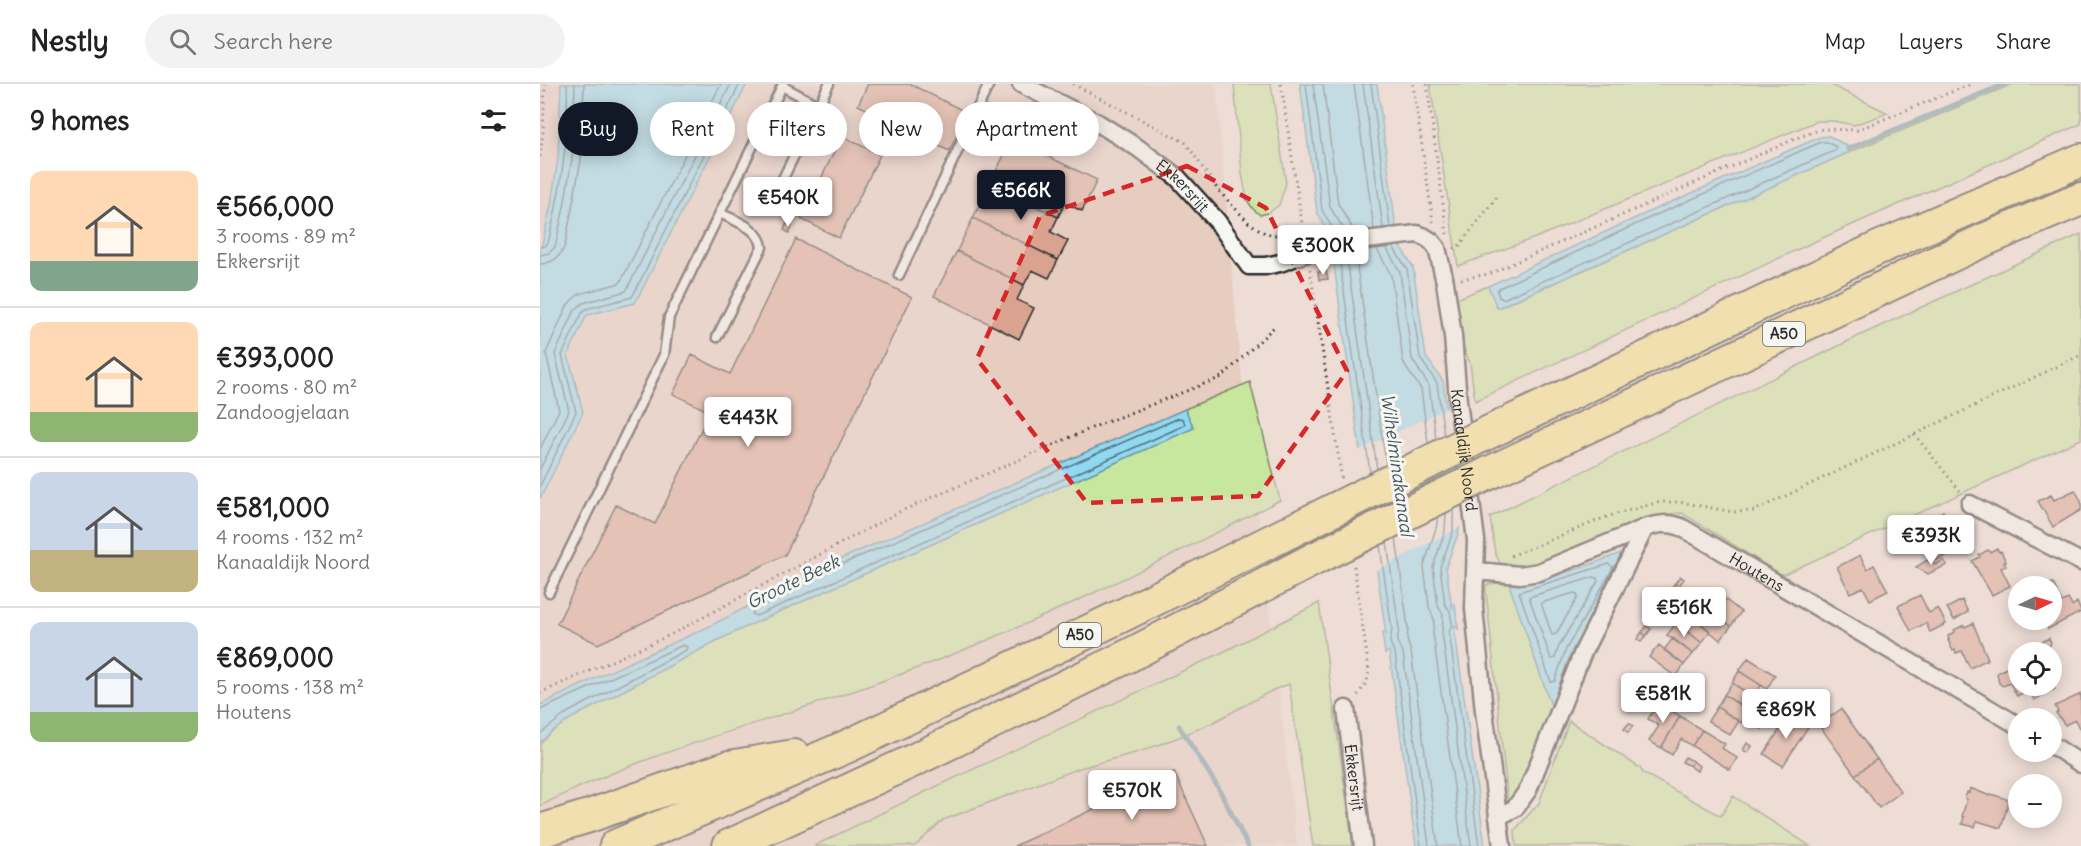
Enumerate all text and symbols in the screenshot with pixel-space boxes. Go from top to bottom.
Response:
search box [145,14,565,68]
text: Nestly [30,23,109,59]
icon: search [166,25,199,58]
text: Search here [214,27,333,55]
text: Map [1825,28,1865,55]
text: Layers [1898,28,1963,55]
text: Share [1996,28,2051,55]
chip: Buy [558,102,638,156]
chip: Rent [650,102,735,156]
chip: Filters [747,102,847,156]
chip: New [859,102,943,156]
chip: Apartment [955,102,1099,156]
text: 9 homes [30,104,129,137]
icon: filters [477,104,510,137]
street label: Ekkersrijt [1152,155,1214,216]
pin: €566K [979,170,1063,221]
pin: €540K [746,177,830,228]
text: €566K [991,177,1051,202]
text: €540K [757,184,819,209]
text: €566,000 [216,190,334,223]
icon: home [78,195,150,267]
text: 3 rooms · 89 m² [216,223,356,248]
pin: €300K [1281,225,1365,276]
text: €300K [1292,232,1354,257]
text: Ekkersrijt [216,248,300,273]
road number: A50 [1763,322,1805,346]
text: €393,000 [216,341,334,374]
icon: home [78,346,150,418]
text: 2 rooms · 80 m² [216,374,357,399]
street label: Kanaaldijk Noord [1447,388,1482,512]
water label: Wilhelminakanaal [1376,392,1419,540]
pin: €443K [706,397,790,448]
text: Zandoogjelaan [216,399,349,424]
text: €443K [718,404,778,429]
text: €581,000 [216,491,330,524]
icon: home [78,496,150,568]
pin: €393K [1889,515,1973,566]
text: €393K [1901,522,1961,547]
text: 4 rooms · 132 m² [216,524,363,549]
water label: Groote Beek [743,548,845,614]
street label: Houtens [1726,548,1788,596]
text: Kanaaldijk Noord [216,549,370,574]
north arrow [2008,576,2062,630]
map controls [2008,576,2062,828]
pin: €516K [1642,587,1726,638]
text: €516K [1656,594,1712,619]
road number: A50 [1059,623,1101,647]
text: €869,000 [216,641,334,674]
button: locate [2008,642,2062,696]
icon: home [78,646,150,718]
pin: €581K [1621,673,1705,724]
text: 5 rooms · 138 m² [216,674,364,699]
text: €581K [1635,680,1691,705]
pin: €869K [1744,689,1828,740]
text: €869K [1756,696,1816,721]
text: Houtens [216,699,291,724]
button: + [2008,708,2062,762]
street label: Ekkersrijt [1340,743,1369,813]
pin: €570K [1090,770,1174,821]
button: − [2008,774,2062,828]
text: €570K [1102,777,1162,802]

